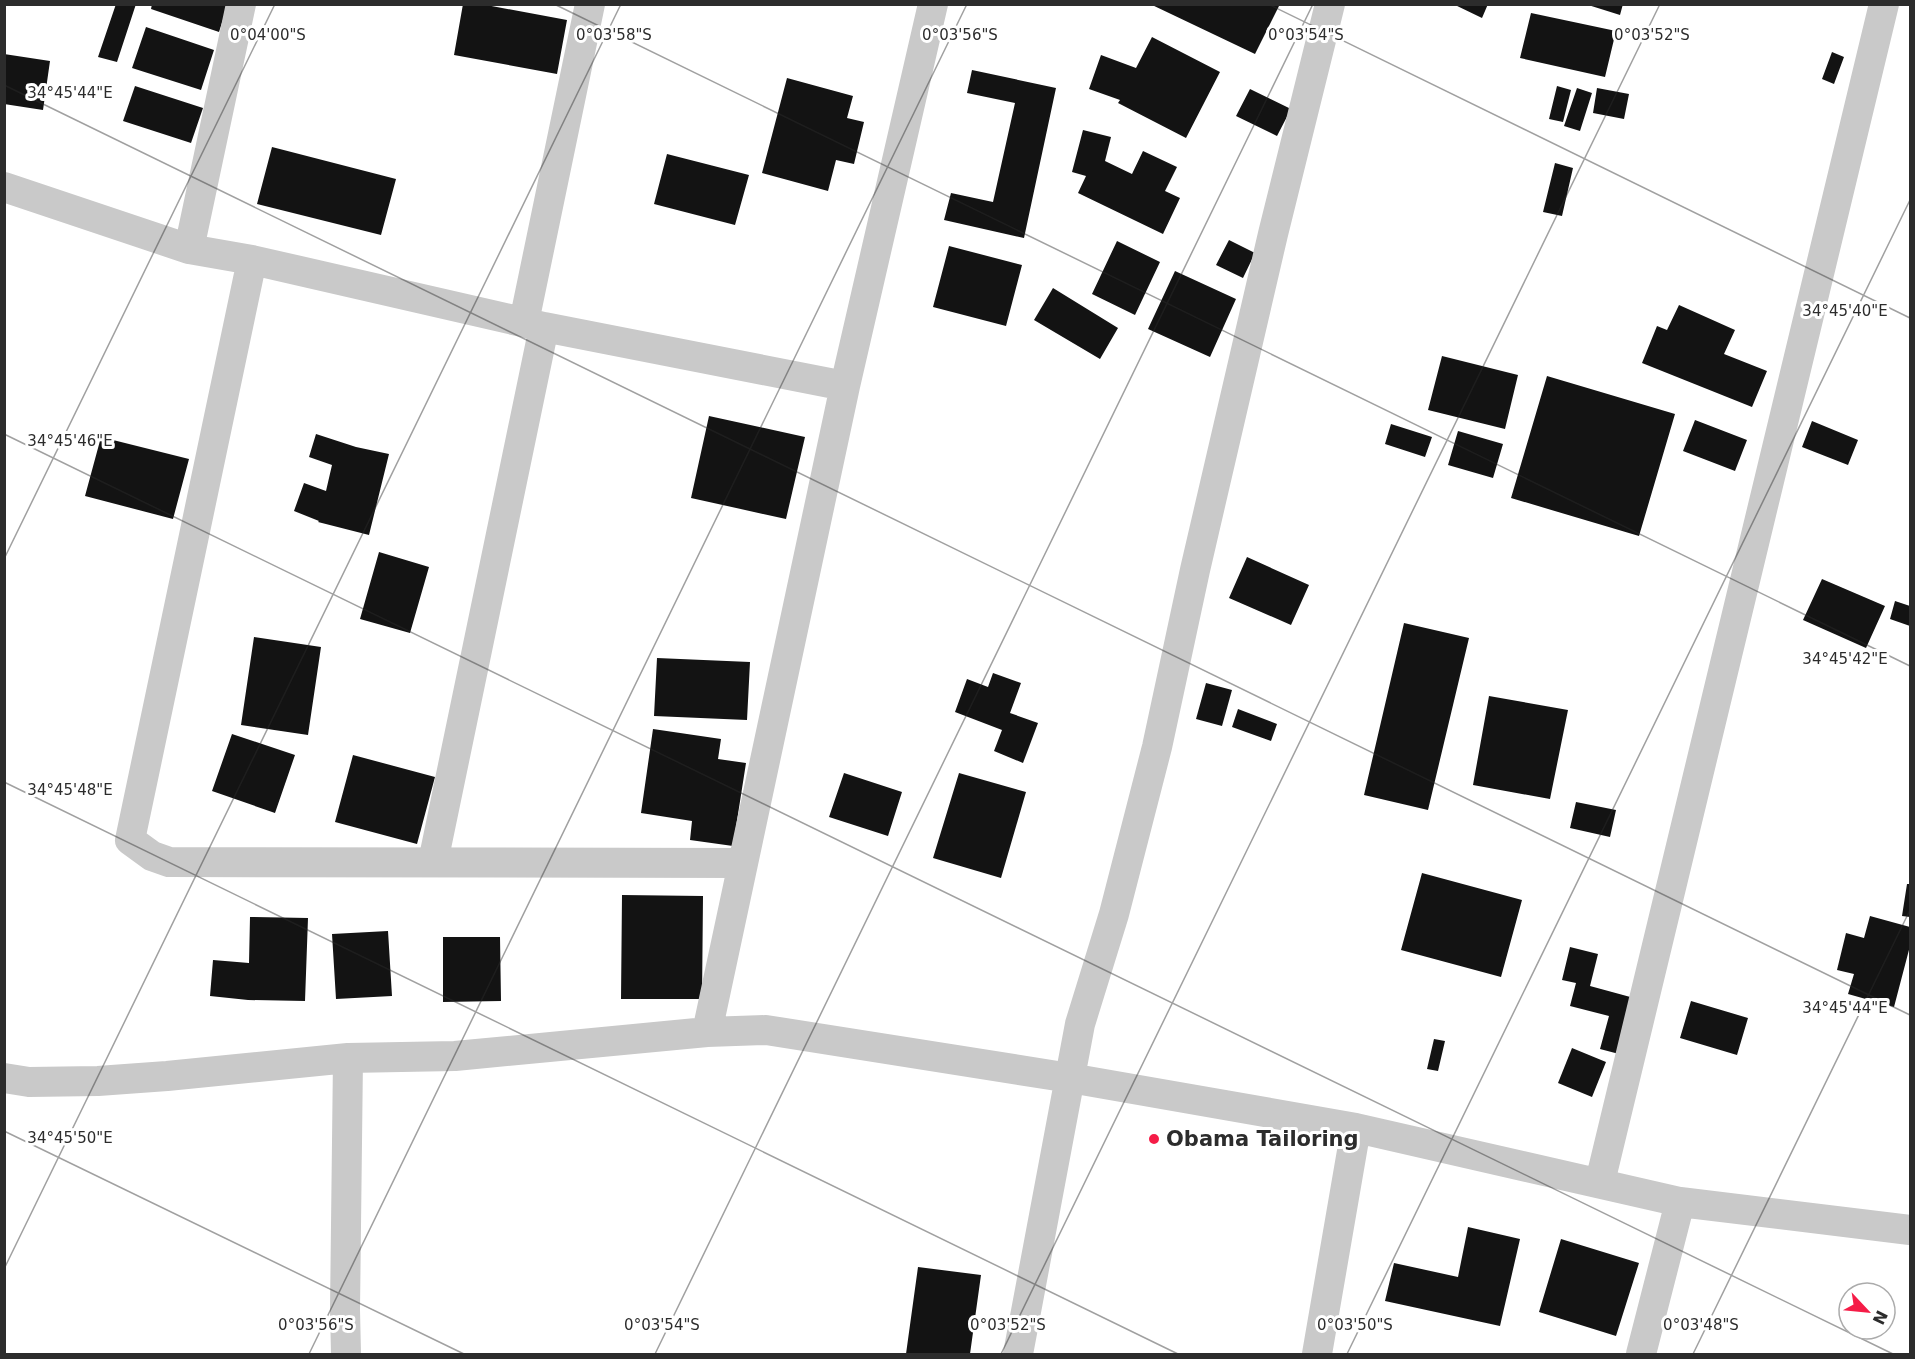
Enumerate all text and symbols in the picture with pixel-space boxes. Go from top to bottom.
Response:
text: 0°04'00"S [230,26,306,44]
text: 0°03'58"S [576,26,652,44]
text: 0°03'56"S [922,26,998,44]
text: 0°03'54"S [1268,26,1344,44]
text: 0°03'52"S [1614,26,1690,44]
text: 34°45'44"E [27,84,113,102]
text: 34°45'40"E [1802,302,1888,320]
text: 34°45'46"E [27,432,113,450]
text: 34°45'42"E [1802,650,1888,668]
text: 34°45'48"E [27,781,113,799]
text: 34°45'44"E [1802,999,1888,1017]
place label: Obama Tailoring [1166,1127,1359,1151]
text: 34°45'50"E [27,1129,113,1147]
marker: Obama Tailoring [1147,1132,1161,1146]
north arrow [1837,1281,1897,1341]
text: N [1869,1307,1892,1328]
text: 0°03'56"S [278,1316,354,1334]
text: 0°03'54"S [624,1316,700,1334]
text: 0°03'52"S [970,1316,1046,1334]
text: 0°03'50"S [1317,1316,1393,1334]
text: 0°03'48"S [1663,1316,1739,1334]

